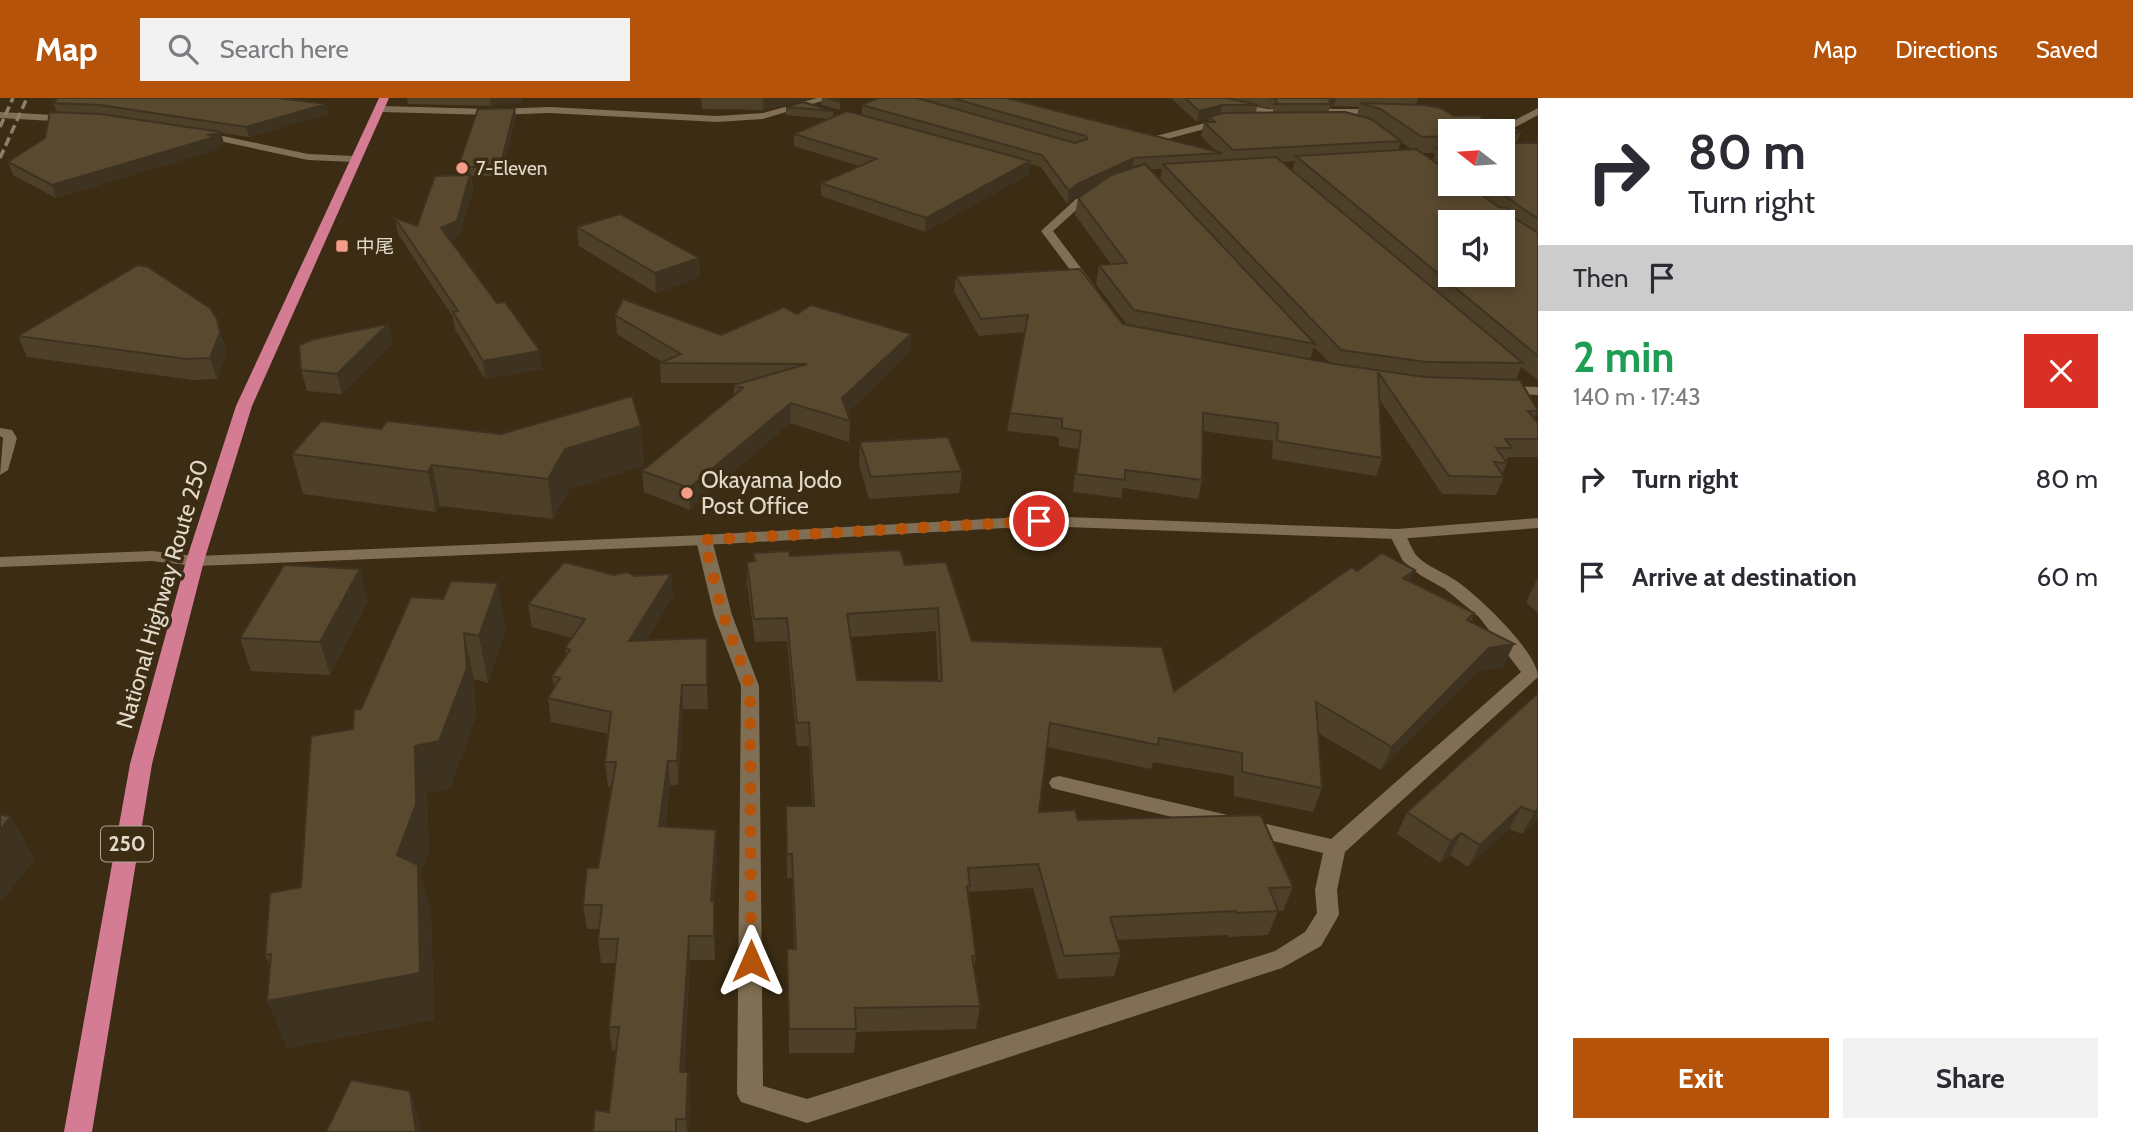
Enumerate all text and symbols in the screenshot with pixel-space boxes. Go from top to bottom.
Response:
search box [140,18,630,81]
text: Map [35,29,98,69]
icon: search [164,30,202,68]
text: Search here [220,33,349,65]
text: Map [1813,35,1857,64]
text: Directions [1895,35,1998,64]
text: Saved [2036,35,2098,64]
north arrow [1438,119,1516,196]
map controls [1438,119,1515,287]
text: 80 m [1688,122,1806,181]
icon: right [1573,126,1664,217]
place label: 7-Eleven [476,157,547,180]
marker: 7-Eleven [454,160,470,176]
text: Turn right [1688,182,1815,221]
button: sound [1438,210,1515,287]
place label: 中尾 [356,235,394,258]
marker: 中尾 [334,238,350,254]
icon: arrive [1643,259,1681,297]
text: Then [1573,262,1629,294]
text: 2 min [1573,331,1674,383]
button: close [2024,334,2098,408]
text: 140 m · 17:43 [1573,383,1701,411]
street label: National Highway Route 250 [110,456,214,732]
icon: right [1573,460,1611,498]
text: Turn right [1632,463,1738,495]
text: 80 m [2035,463,2098,495]
place label: Okayama Jodo Post Office [701,466,842,520]
marker: Okayama Jodo Post Office [679,485,695,501]
pin [1009,491,1069,551]
icon: arrive [1020,502,1058,540]
icon: arrive [1573,558,1611,596]
text: Arrive at destination [1632,561,1857,593]
text: 60 m [2036,561,2098,593]
road number: 250 [101,826,153,862]
position arrow [714,924,788,998]
button: Exit [1573,1038,1829,1118]
button: Share [1843,1038,2098,1118]

